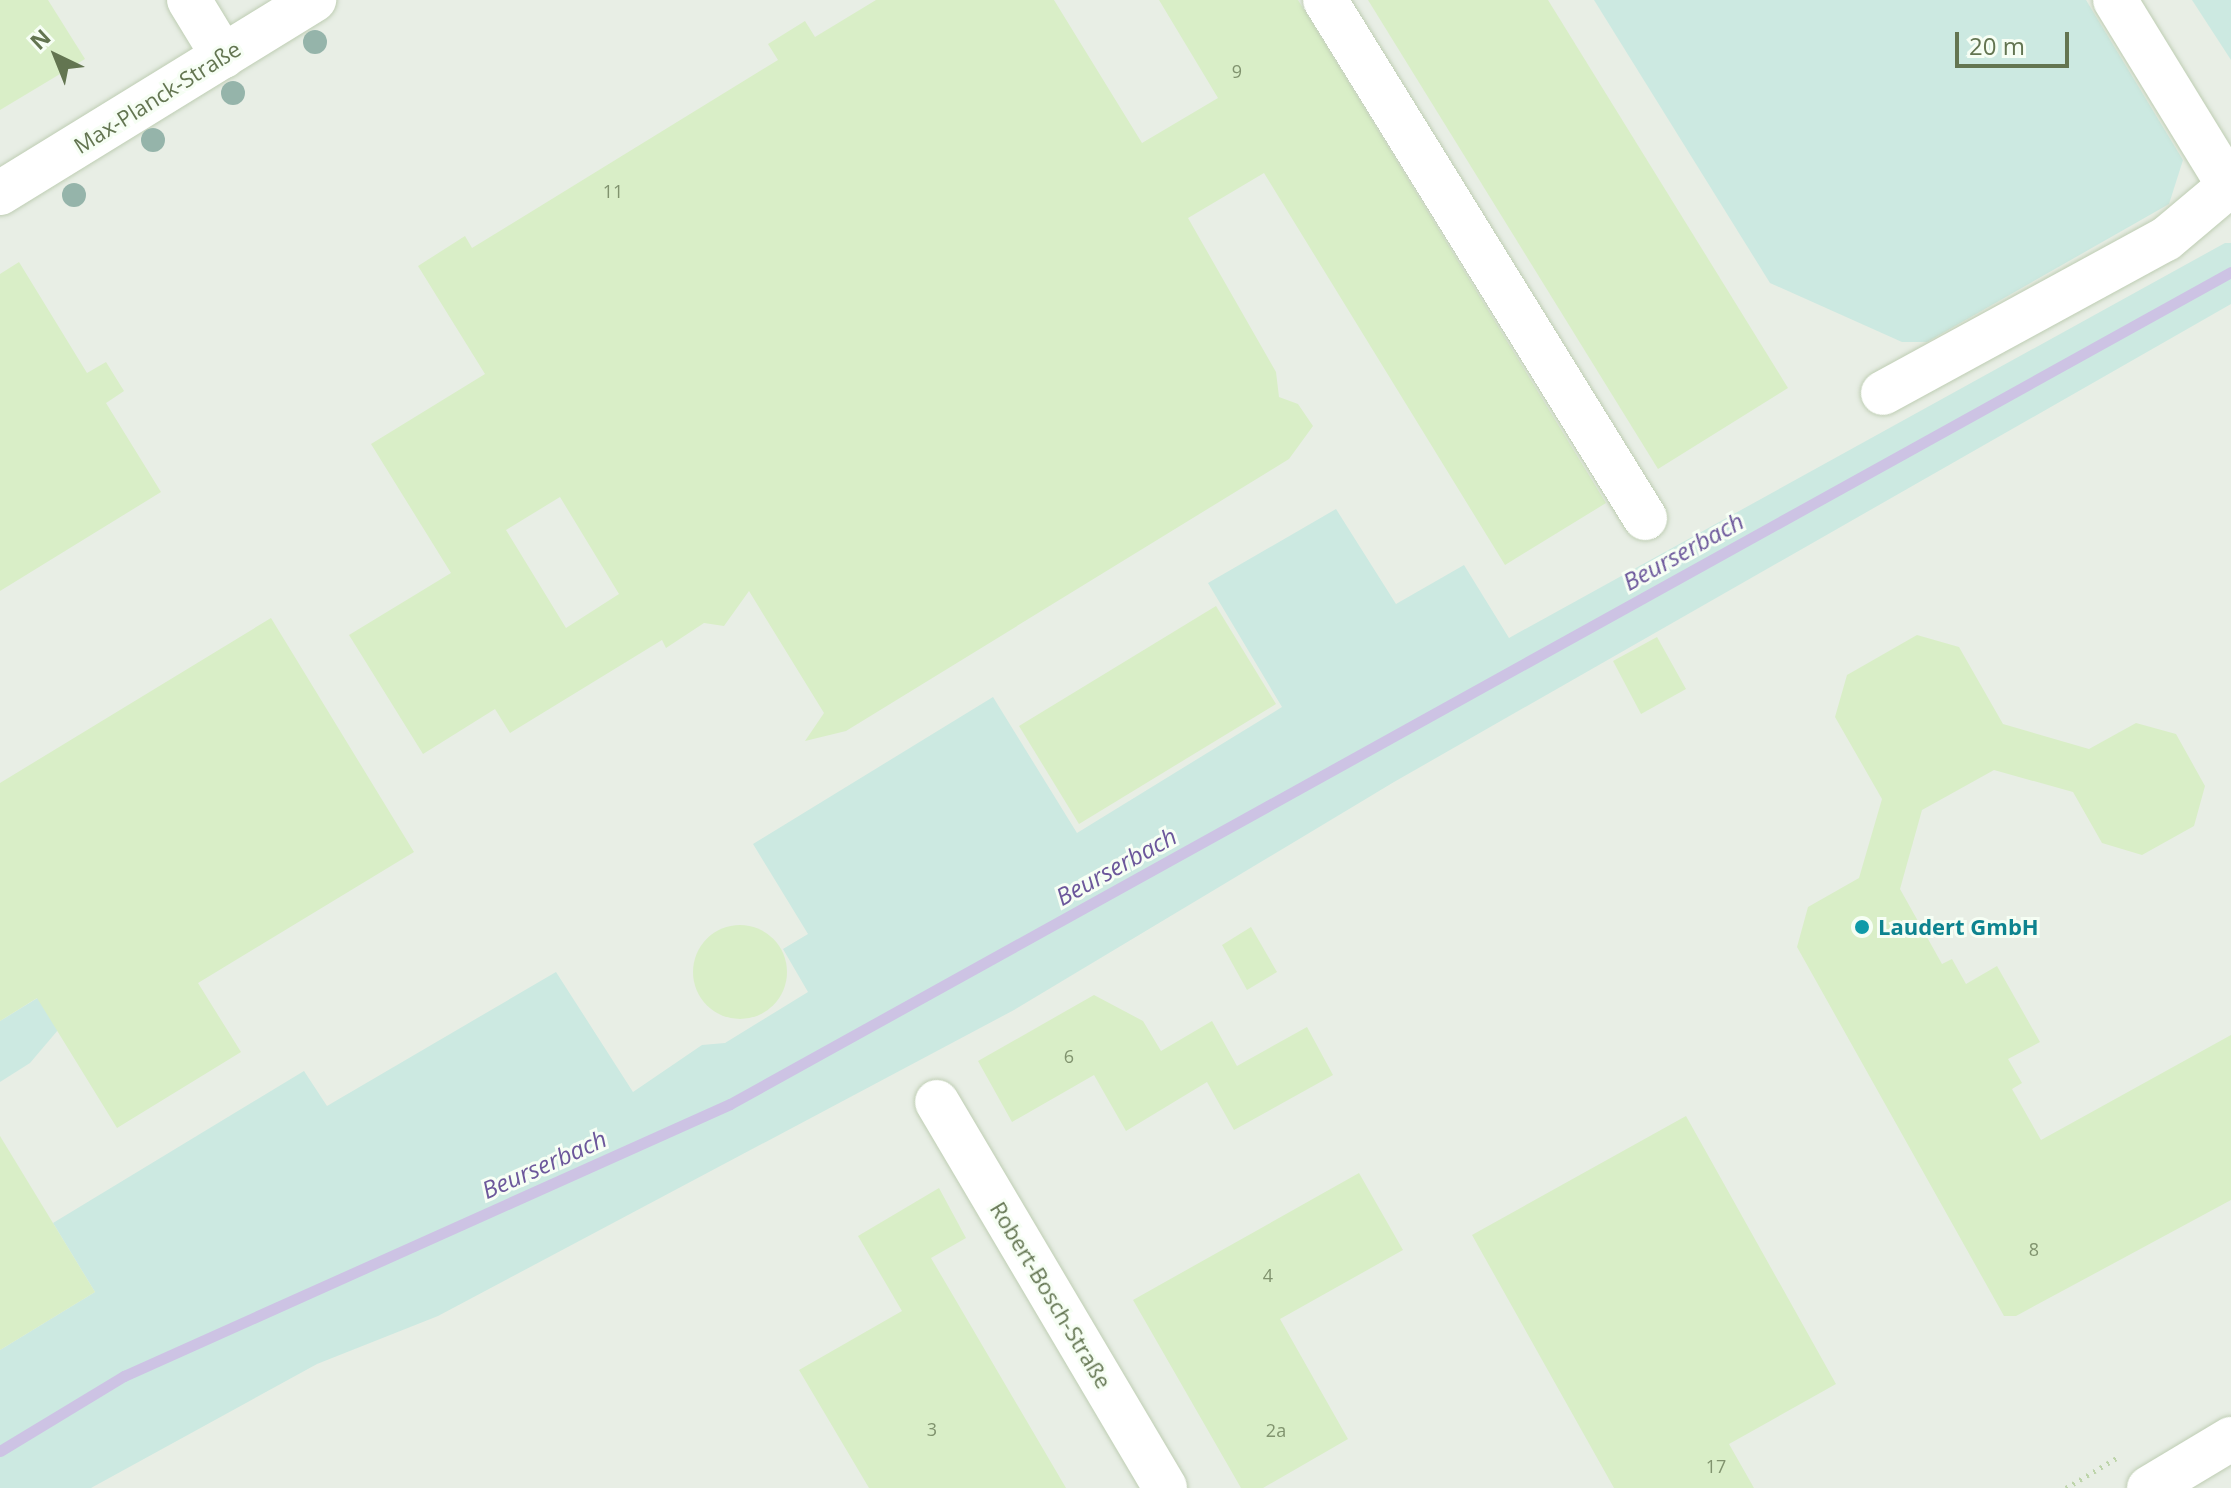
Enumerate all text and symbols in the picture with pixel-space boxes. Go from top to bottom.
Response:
north arrow [16,16,96,96]
scale bar [1959,16,2073,66]
text: N [23,21,56,56]
text: 20 m [1969,29,2025,62]
street label: Max-Planck-Straße [69,35,245,159]
house number: 9 [1232,60,1242,82]
house number: 11 [603,180,623,202]
water label: Beurserbach [1618,506,1748,596]
water label: Beurserbach [1051,821,1181,911]
place label: Laudert GmbH [1878,914,2039,940]
marker: Laudert GmbH [1853,918,1871,936]
house number: 6 [1064,1045,1074,1067]
water label: Beurserbach [477,1124,611,1204]
street label: Robert-Bosch-Straße [985,1197,1117,1393]
house number: 8 [2029,1238,2039,1260]
house number: 4 [1263,1264,1273,1286]
house number: 3 [927,1418,937,1440]
house number: 2a [1266,1419,1286,1441]
house number: 17 [1706,1455,1726,1477]

